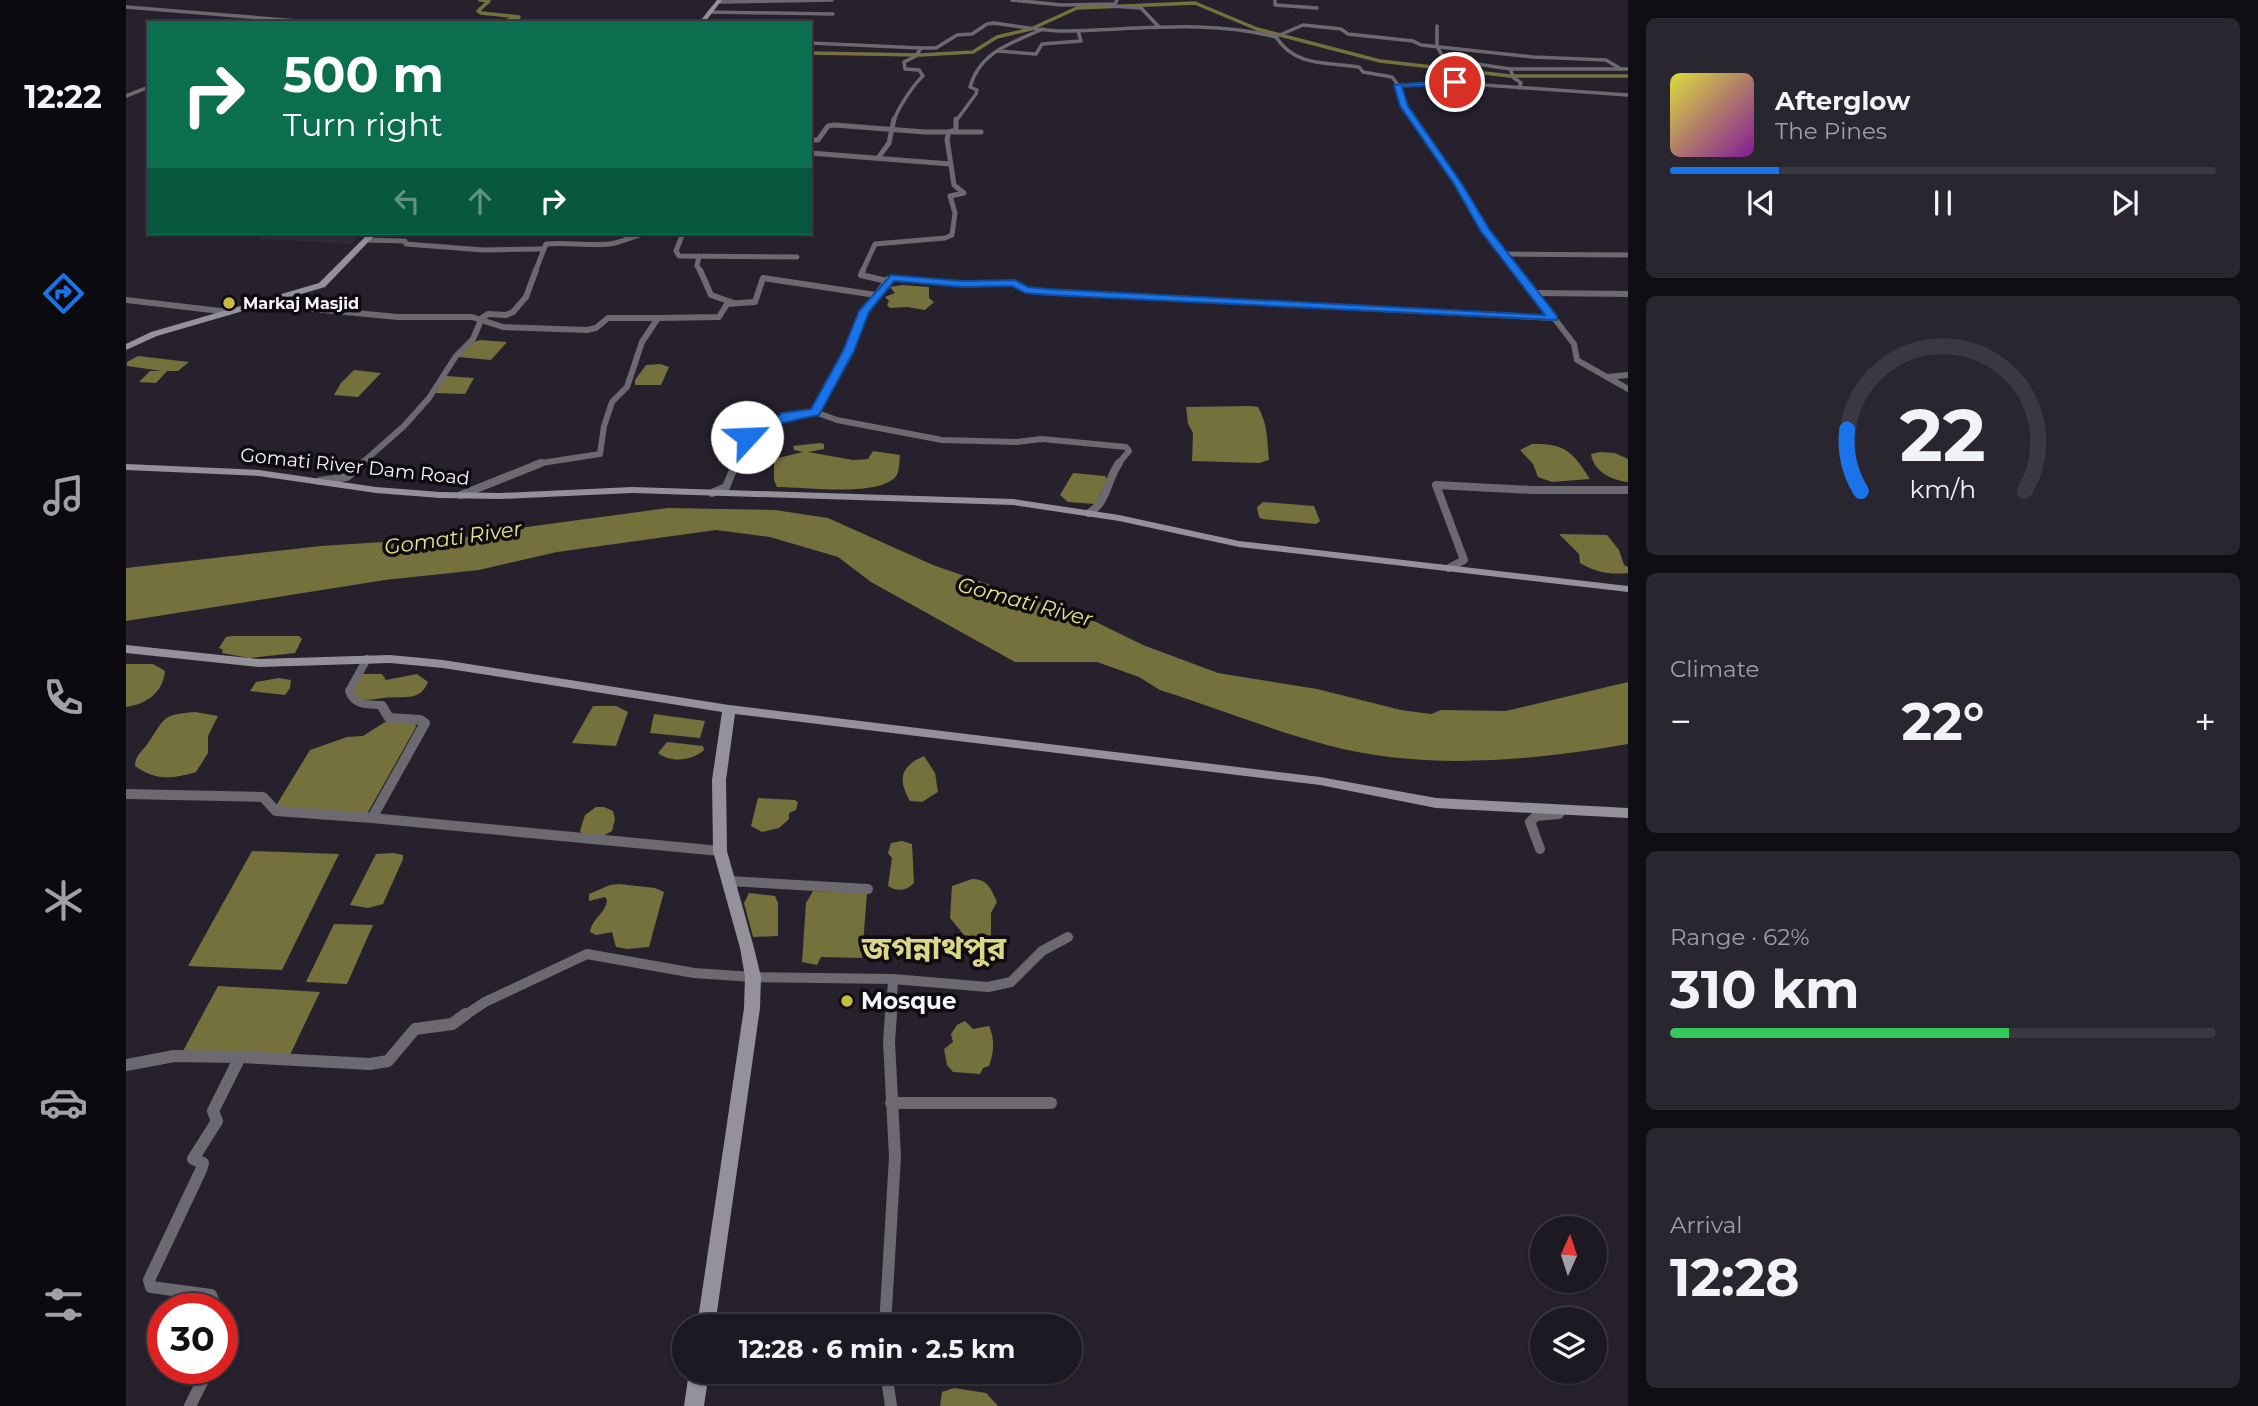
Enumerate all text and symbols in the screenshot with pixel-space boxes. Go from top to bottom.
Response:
text: 500 m [283,45,444,104]
icon: right [168,49,259,140]
pin [1425,52,1485,112]
icon: arrive [1436,63,1474,101]
text: 12:22 [24,77,102,116]
text: Afterglow [1775,85,1910,117]
text: Turn right [283,105,443,144]
text: The Pines [1775,117,1887,145]
icon: left [388,182,426,220]
icon: ahead [461,182,499,220]
icon: right [534,182,572,220]
icon: previous [1742,184,1780,222]
icon: pause [1924,184,1962,222]
icon: next [2106,184,2144,222]
icon: directions [39,269,88,318]
place label: Markaj Masjid [243,294,359,313]
marker: Markaj Masjid [221,295,237,311]
text: 22 [1900,392,1986,480]
position arrow [710,400,784,474]
street label: Gomati River Dam Road [239,443,471,490]
icon: music [39,471,88,520]
text: km/h [1910,474,1976,504]
water label: Gomati River [383,515,524,560]
water label: Gomati River [955,572,1096,632]
text: Climate [1670,655,1759,683]
icon: phone [39,673,88,722]
text: 22° [1901,690,1985,753]
text: − [1670,698,1692,745]
text: + [2194,698,2216,745]
icon: climate [39,876,88,925]
text: Range · 62% [1670,923,1810,951]
district label: জগন্নাথপুর [861,928,1007,967]
text: 310 km [1670,958,1860,1021]
place label: Mosque [861,987,956,1015]
marker: Mosque [839,993,855,1009]
icon: car [39,1078,88,1127]
text: Arrival [1670,1211,1743,1239]
north arrow [1530,1216,1606,1293]
map controls [1530,1216,1607,1384]
text: 12:28 [1670,1246,1800,1309]
icon: filters [39,1280,88,1329]
speed limit sign: 30 [147,1293,238,1384]
button: layers [1530,1307,1607,1384]
text: 12:28 · 6 min · 2.5 km [739,1333,1015,1365]

